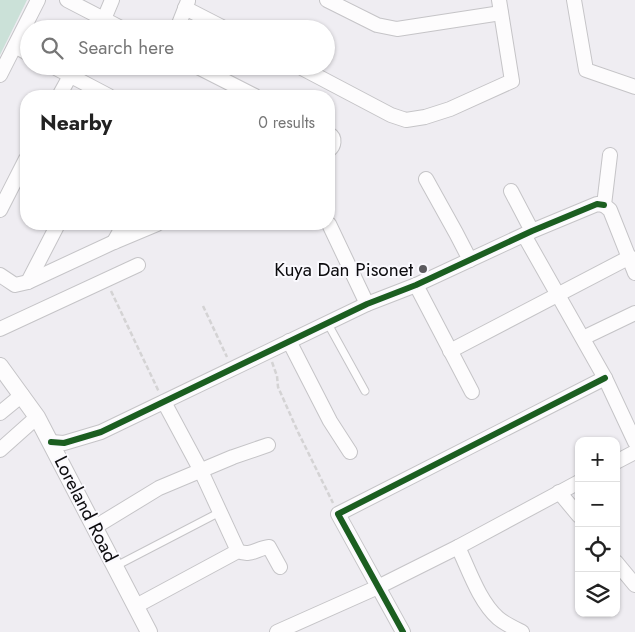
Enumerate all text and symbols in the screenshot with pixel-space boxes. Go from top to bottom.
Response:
search box [20,20,335,75]
icon: search [38,34,66,62]
text: Search here [78,34,174,61]
text: Nearby [40,108,112,138]
text: 0 results [258,111,315,134]
place label: Kuya Dan Pisonet [274,256,413,283]
marker: Kuya Dan Pisonet [417,263,429,275]
map controls [575,437,620,617]
button: + [575,437,620,482]
street label: Loreland Road [48,451,124,567]
button: − [575,482,620,527]
button: locate [575,527,620,572]
button: layers [575,572,620,617]

